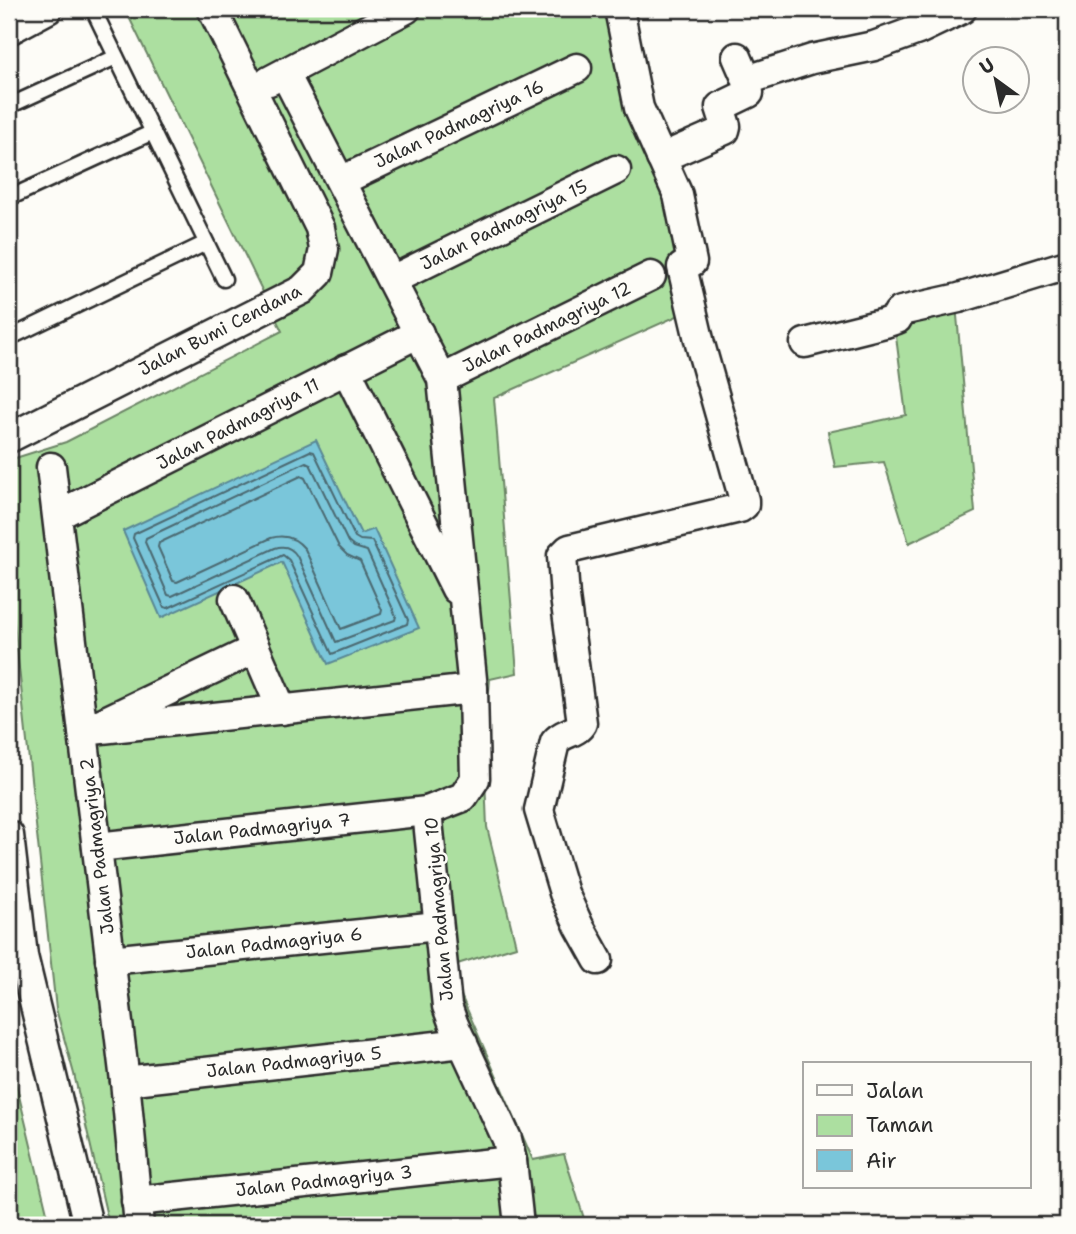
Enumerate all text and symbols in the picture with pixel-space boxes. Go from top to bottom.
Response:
north arrow [960,46,1030,116]
text: U [975,52,999,80]
street label: Jalan Padmagriya 16 [370,74,548,174]
street label: Jalan Padmagriya 15 [416,174,592,276]
street label: Jalan Padmagriya 12 [459,276,635,378]
street label: Jalan Bumi Cendana [135,279,305,381]
street label: Jalan Padmagriya 11 [153,373,323,475]
street label: Jalan Padmagriya 2 [74,756,120,936]
street label: Jalan Padmagriya 7 [172,808,352,850]
street label: Jalan Padmagriya 10 [419,816,459,1002]
street label: Jalan Padmagriya 6 [184,922,364,964]
street label: Jalan Padmagriya 5 [205,1041,383,1083]
legend [803,1062,1030,1188]
text: Jalan [866,1077,924,1105]
text: Taman [866,1111,934,1139]
text: Air [866,1147,897,1175]
street label: Jalan Padmagriya 3 [234,1160,414,1202]

